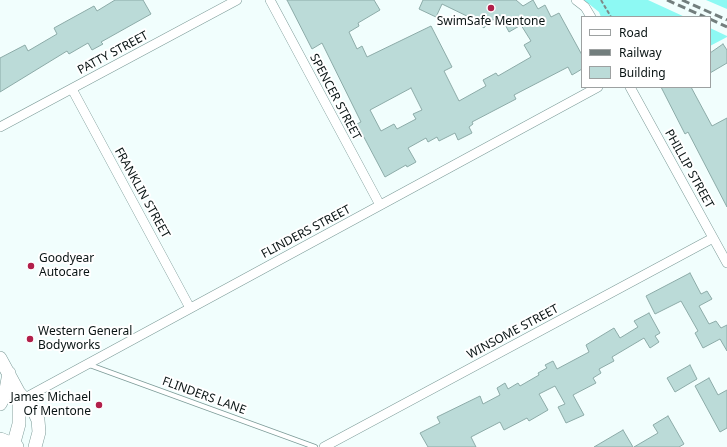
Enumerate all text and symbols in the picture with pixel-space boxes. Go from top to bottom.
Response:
marker: SwimSafe Mentone [486,3,496,13]
place label: SwimSafe Mentone [437,15,545,29]
legend [581,16,711,88]
text: Road [619,24,648,41]
street label: PATTY STREET [75,28,151,78]
text: Railway [619,44,662,61]
street label: SPENCER STREET [306,52,364,142]
text: Building [619,64,666,81]
street label: PHILLIP STREET [661,127,717,211]
street label: FRANKLIN STREET [111,145,173,241]
street label: FLINDERS STREET [259,202,353,262]
place label: Goodyear Autocare [39,252,94,280]
marker: Goodyear Autocare [26,261,36,271]
street label: WINSOME STREET [465,302,561,362]
place label: Western General Bodyworks [38,325,132,353]
marker: Western General Bodyworks [25,334,35,344]
street label: FLINDERS LANE [160,374,248,418]
place label: James Michael Of Mentone [10,391,91,419]
marker: James Michael Of Mentone [94,400,104,410]

